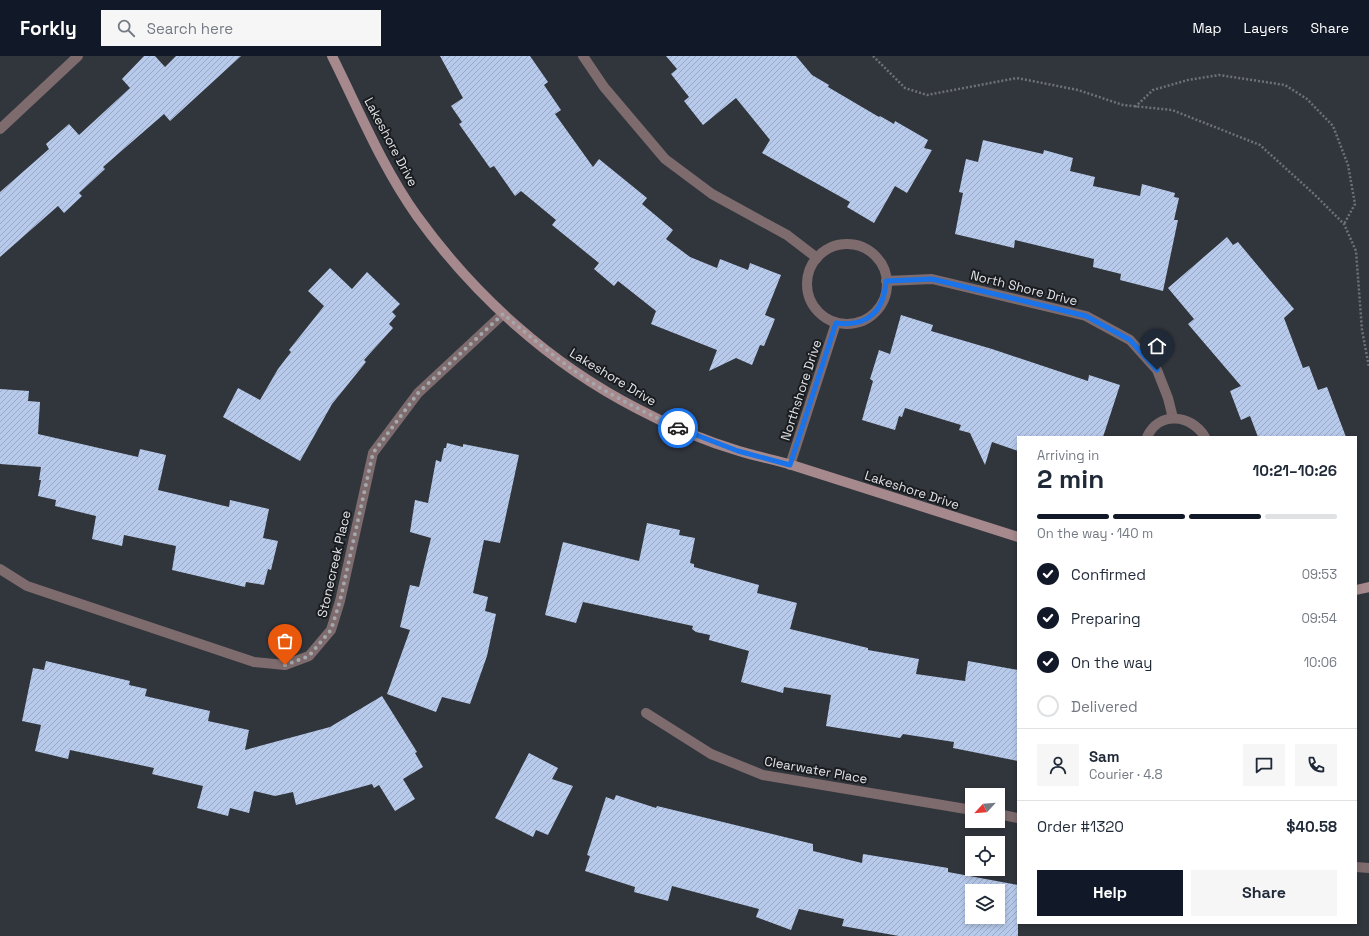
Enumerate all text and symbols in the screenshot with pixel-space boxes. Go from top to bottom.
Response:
search box [101,10,381,46]
text: Forkly [20,16,77,41]
icon: search [115,17,137,39]
text: Search here [147,19,233,38]
text: Map [1192,19,1222,37]
text: Layers [1244,19,1288,37]
text: Share [1310,19,1349,37]
street label: Lakeshore Drive [360,94,422,190]
street label: North Shore Drive [969,266,1079,310]
pin [1140,329,1174,370]
icon: home [1146,335,1168,357]
street label: Northshore Drive [777,337,825,443]
street label: Lakeshore Drive [566,344,660,410]
courier [658,408,698,448]
icon: car [667,417,689,439]
text: Arriving in [1037,447,1099,464]
text: 10:21–10:26 [1252,461,1337,480]
text: 2 min [1037,462,1104,496]
street label: Lakeshore Drive [862,467,962,513]
street label: Stonecreek Place [313,509,355,619]
text: On the way · 140 m [1037,525,1153,542]
icon: check [1037,563,1059,585]
text: Confirmed [1071,565,1146,584]
text: 09:53 [1302,566,1337,583]
icon: check [1037,607,1059,629]
text: Preparing [1071,609,1141,628]
text: 09:54 [1302,610,1337,627]
pin [268,624,302,665]
icon: bag [274,630,296,652]
icon: check [1037,651,1059,673]
text: On the way [1071,653,1152,672]
text: 10:06 [1304,654,1337,671]
text: Delivered [1071,697,1138,716]
button: person [1037,744,1079,786]
button: chat [1243,744,1285,786]
button: phone [1295,744,1337,786]
text: Sam [1089,747,1120,766]
street label: Clearwater Place [763,753,869,787]
text: Courier · 4.8 [1089,766,1163,783]
north arrow [965,788,1005,828]
map controls [965,788,1005,924]
text: Order #1320 [1037,817,1124,836]
text: $40.58 [1286,817,1337,836]
button: locate [965,836,1005,876]
button: Help [1037,870,1183,916]
button: Share [1191,870,1337,916]
button: layers [965,884,1005,924]

